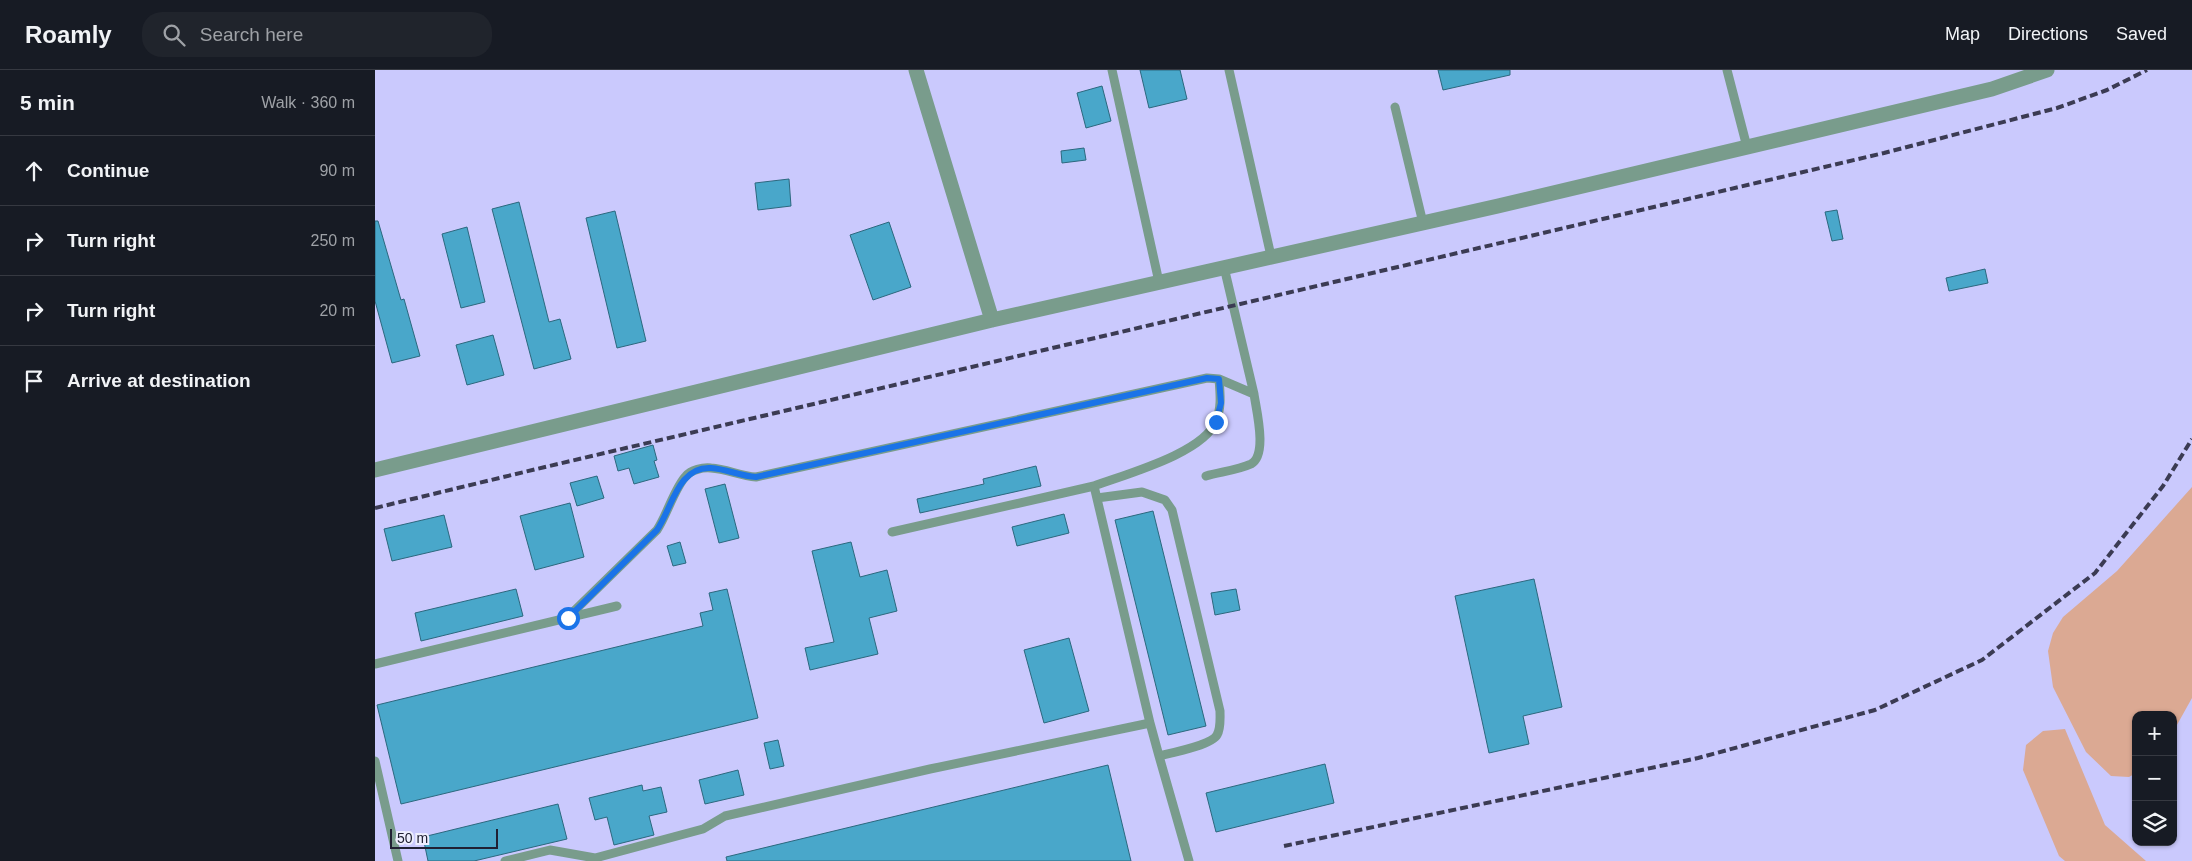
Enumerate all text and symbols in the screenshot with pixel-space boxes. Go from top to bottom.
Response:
search box [142,12,492,57]
text: Roamly [25,21,112,48]
icon: search [160,21,188,49]
text: Search here [200,24,303,45]
text: Map [1945,24,1980,44]
text: Directions [2008,24,2088,44]
text: Saved [2116,24,2167,44]
text: 5 min [20,91,75,114]
text: Walk · 360 m [261,94,355,111]
icon: ahead [20,157,48,185]
text: Continue [67,160,149,181]
text: 90 m [319,162,355,179]
icon: right [20,227,48,255]
text: Turn right [67,230,155,251]
text: 250 m [311,232,355,249]
icon: right [20,297,48,325]
text: Turn right [67,300,155,321]
text: 20 m [319,302,355,319]
icon: arrive [20,367,48,395]
text: Arrive at destination [67,370,251,391]
route end [1205,411,1228,434]
route start [557,607,580,630]
map controls [2132,711,2177,846]
button: + [2132,711,2177,756]
button: − [2132,756,2177,801]
button: layers [2132,801,2177,846]
scale bar [390,826,497,849]
text: 50 m [397,830,428,846]

